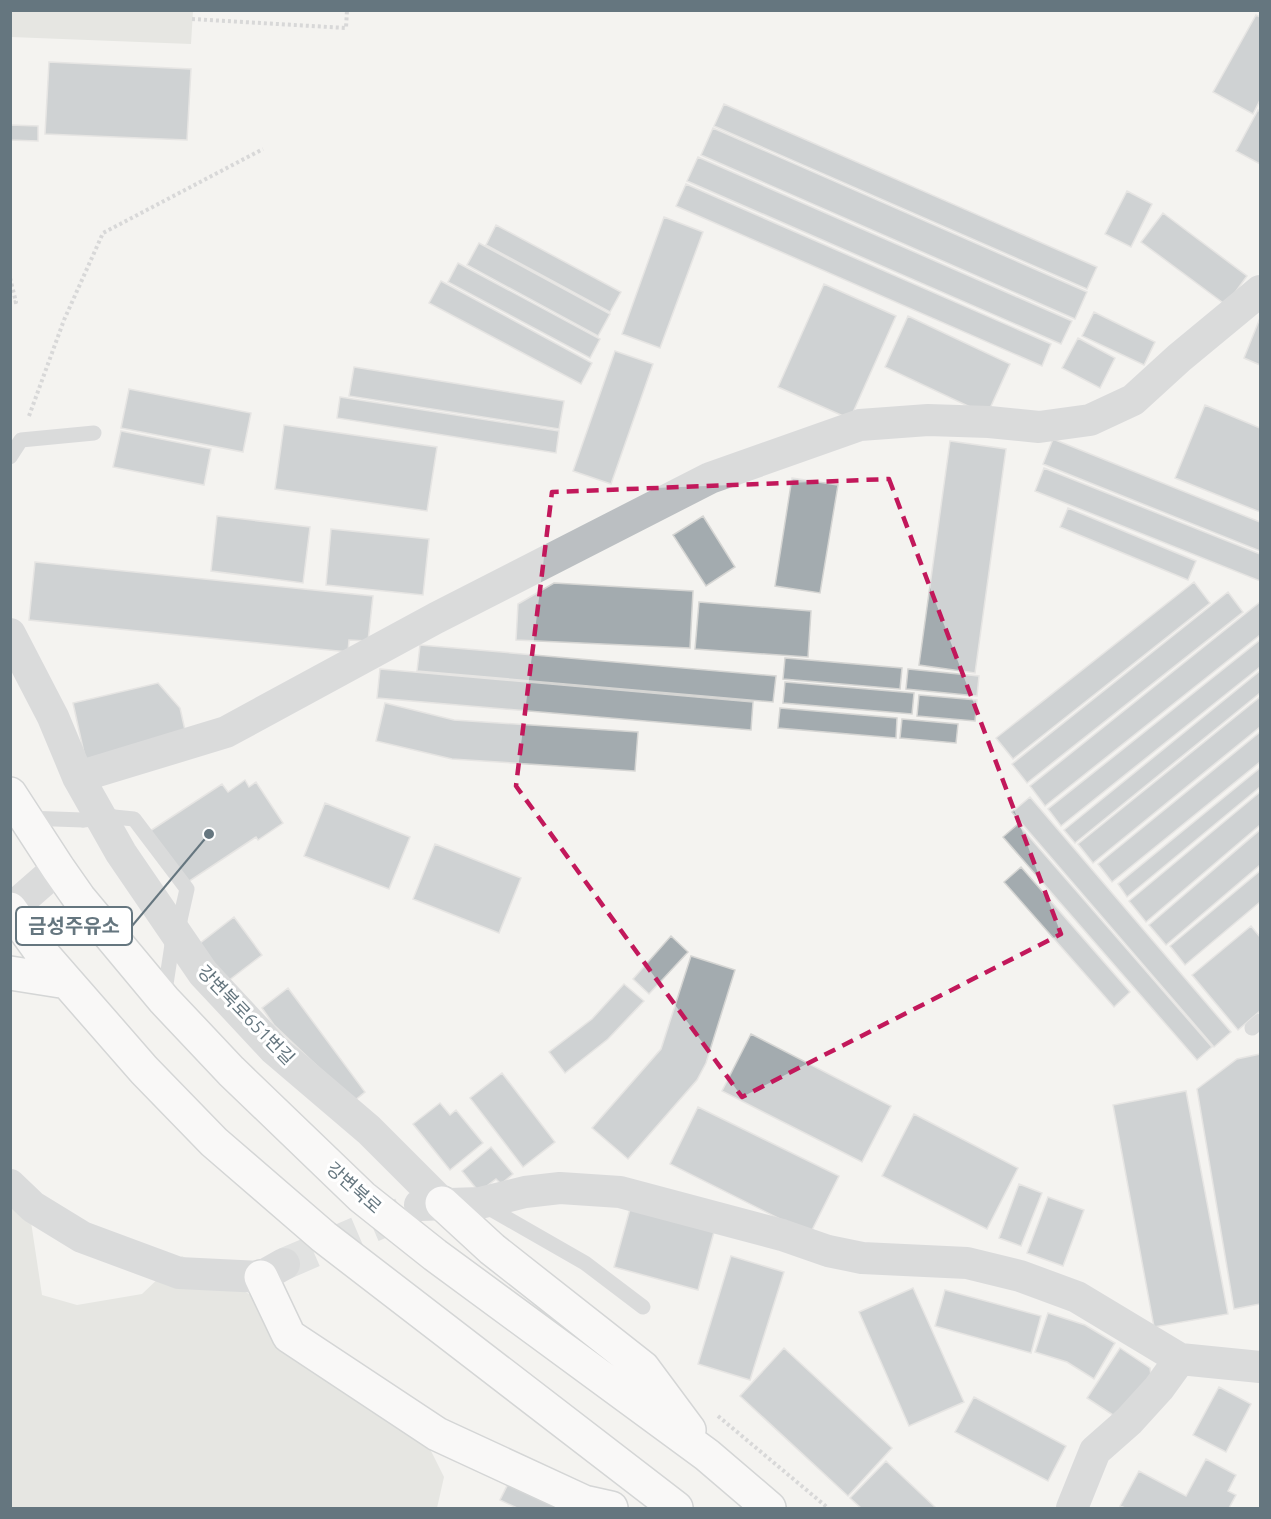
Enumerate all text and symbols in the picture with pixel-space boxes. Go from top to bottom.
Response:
callout: 금성주유소 [16,907,132,945]
text: 금성주유소 [28,914,120,937]
street label: 강변북로651번길 [194,961,299,1068]
street label: 강변북로 [323,1158,386,1217]

